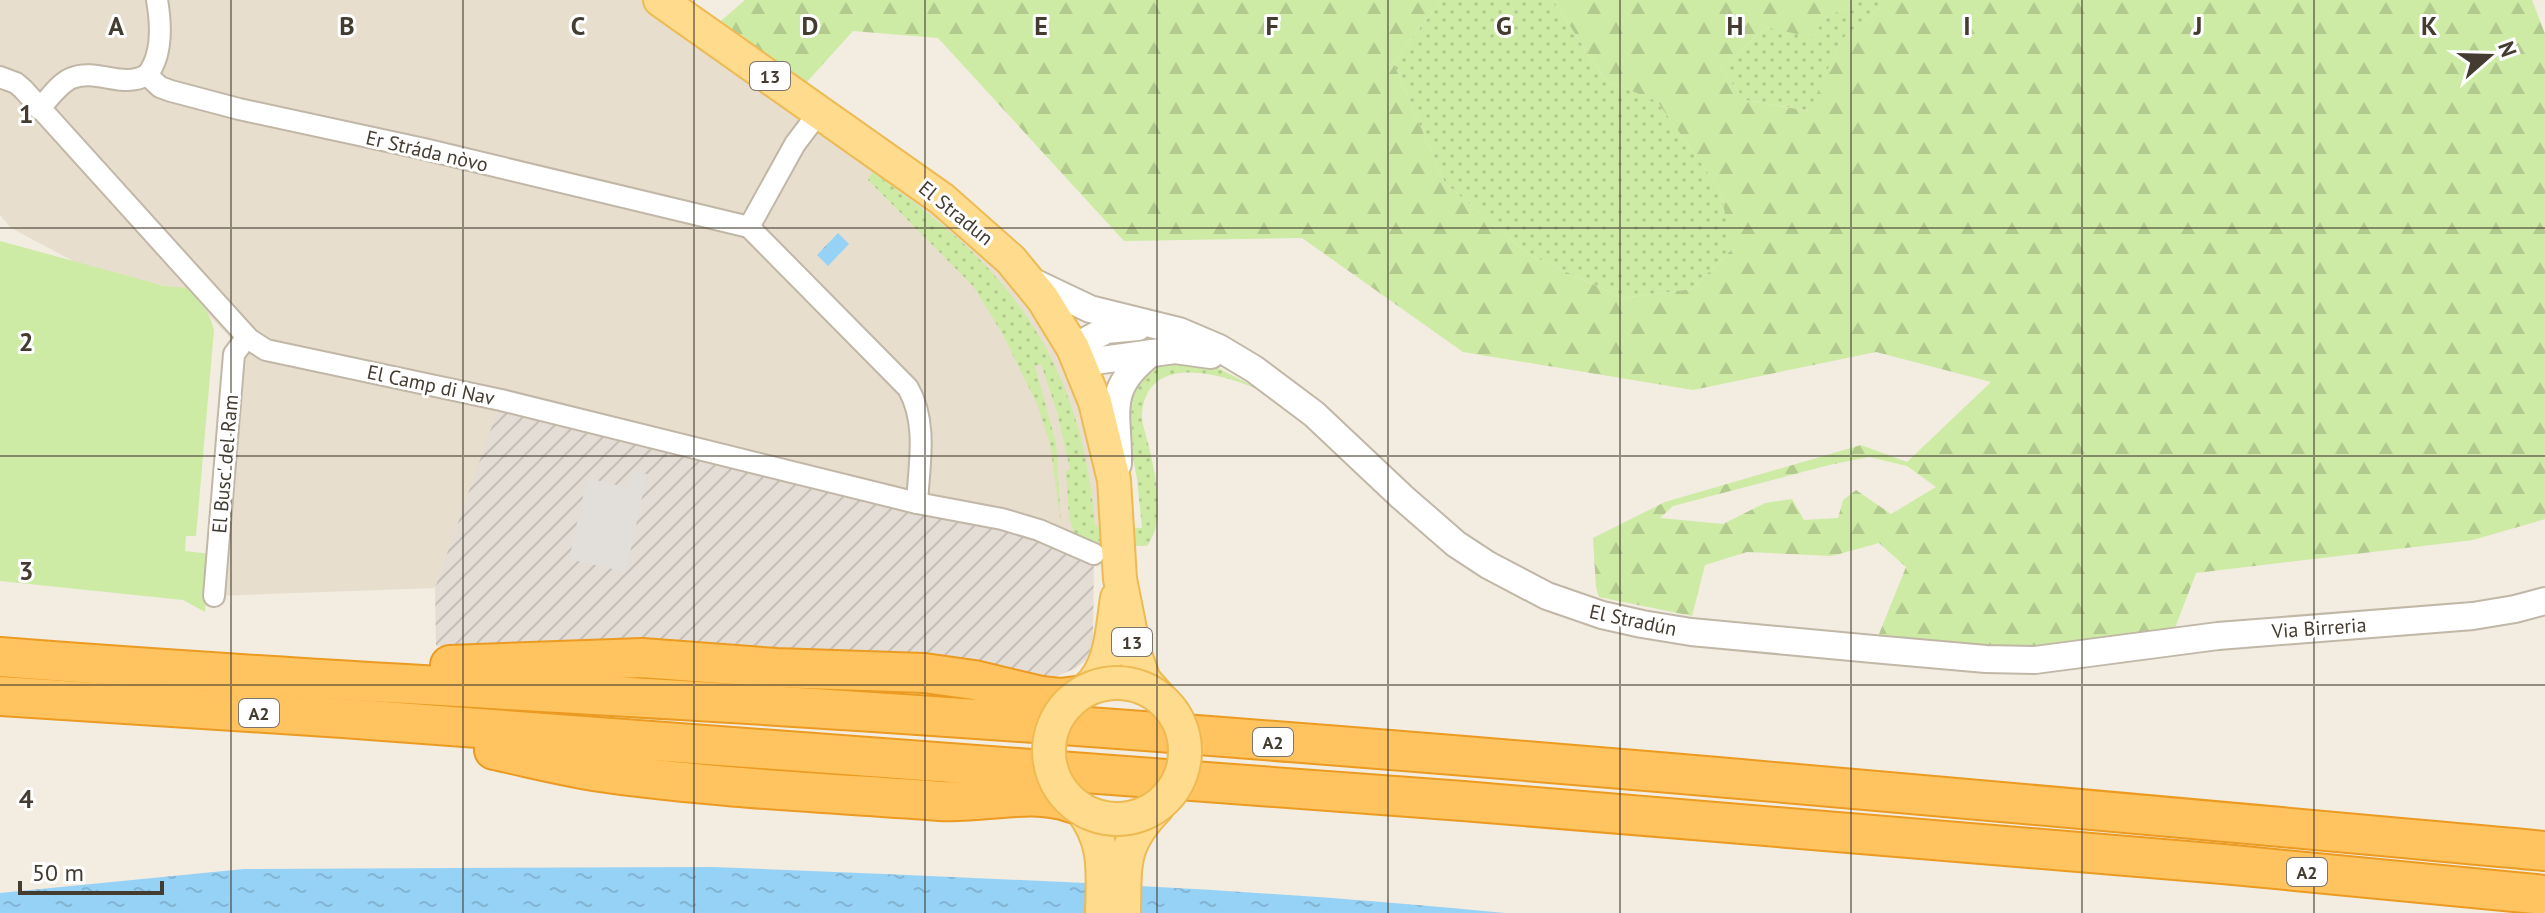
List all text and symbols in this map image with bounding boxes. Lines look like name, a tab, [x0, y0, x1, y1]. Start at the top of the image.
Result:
text: A	[108, 9, 124, 42]
text: B	[339, 9, 355, 42]
text: C	[571, 9, 585, 42]
text: D	[802, 9, 818, 42]
text: E	[1034, 9, 1048, 42]
text: F	[1265, 9, 1279, 42]
text: G	[1496, 9, 1512, 42]
text: H	[1727, 9, 1743, 42]
text: I	[1963, 9, 1971, 42]
text: J	[2193, 9, 2202, 42]
text: K	[2421, 9, 2437, 42]
north arrow	[2449, 16, 2529, 96]
text: N	[2492, 38, 2523, 61]
road number: 13	[750, 62, 790, 90]
text: 1	[19, 97, 33, 130]
street label: Er Stráda nòvo	[363, 124, 491, 178]
street label: El Stradun	[913, 175, 999, 251]
text: 2	[19, 325, 33, 358]
street label: El Camp di Nav	[365, 359, 498, 411]
street label: El Busc' del Ram	[206, 393, 244, 535]
text: 3	[19, 554, 33, 587]
street label: El Stradún	[1587, 598, 1679, 642]
street label: Via Birreria	[2270, 612, 2367, 644]
road number: 13	[1112, 628, 1152, 656]
road number: A2	[239, 699, 279, 727]
road number: A2	[1253, 728, 1293, 756]
text: 4	[19, 782, 34, 815]
scale bar	[20, 845, 162, 895]
text: 50 m	[32, 857, 84, 888]
road number: A2	[2287, 858, 2327, 886]

